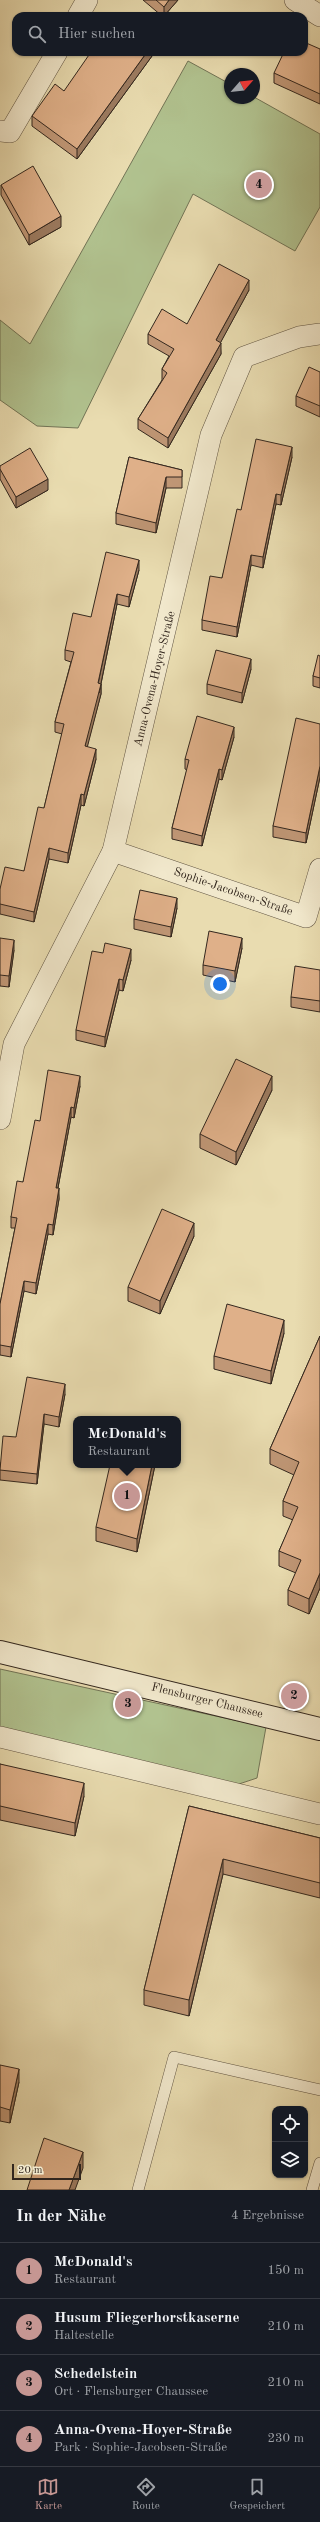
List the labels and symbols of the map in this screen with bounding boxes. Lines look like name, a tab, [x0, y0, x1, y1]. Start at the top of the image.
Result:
north arrow	[224, 68, 260, 104]
pin: 4	[246, 170, 272, 200]
street label: Anna-Ovena-Hoyer-Straße	[132, 609, 178, 748]
street label: Sophie-Jacobsen-Straße	[172, 866, 295, 918]
your location	[210, 974, 230, 994]
pin: 1	[114, 1481, 140, 1511]
street label: Flensburger Chaussee	[150, 1681, 265, 1721]
pin: 2	[281, 1681, 307, 1711]
pin: 3	[115, 1689, 141, 1719]
scale bar	[12, 2162, 81, 2181]

